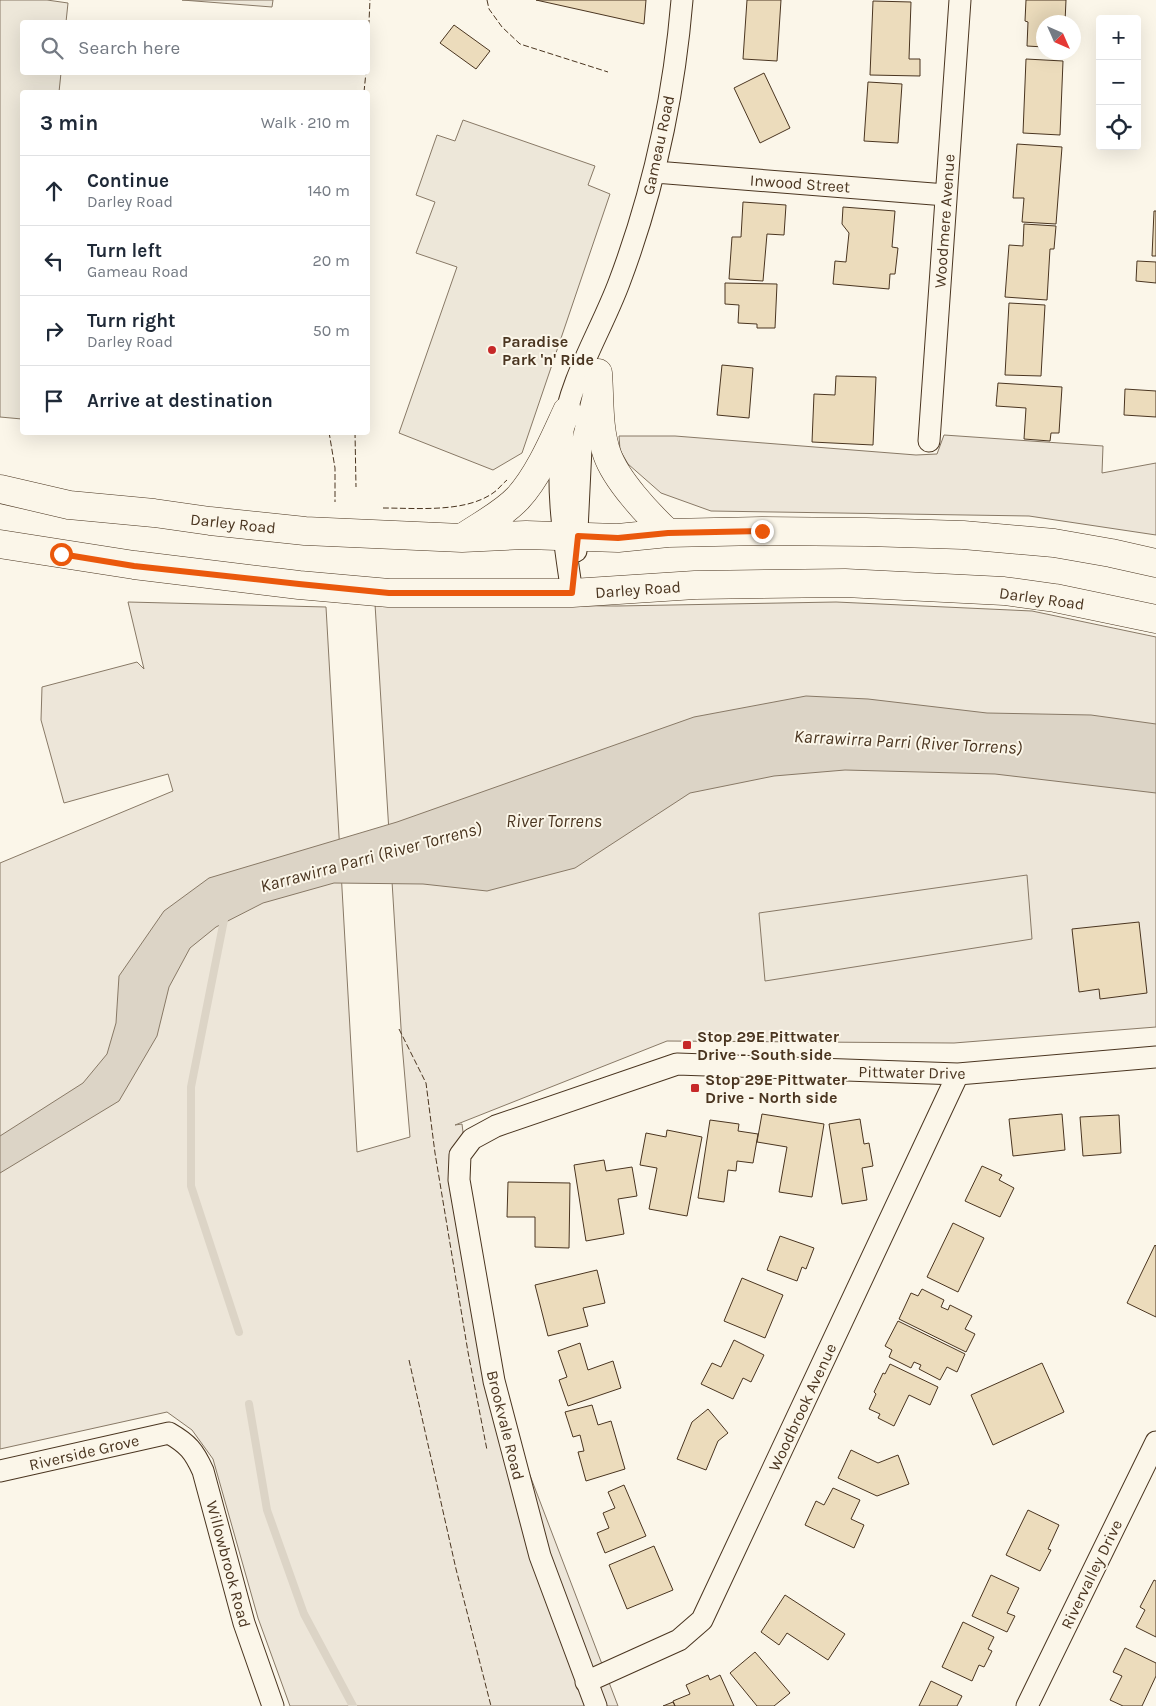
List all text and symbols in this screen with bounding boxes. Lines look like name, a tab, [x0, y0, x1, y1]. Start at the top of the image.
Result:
north arrow	[1036, 15, 1081, 60]
map controls	[1096, 15, 1141, 150]
button: +	[1096, 15, 1141, 60]
search box	[20, 20, 370, 75]
icon: search	[38, 34, 66, 62]
text: Search here	[78, 37, 180, 59]
button: −	[1096, 60, 1141, 105]
street label: Gameau Road	[639, 94, 678, 197]
button: locate	[1096, 105, 1141, 150]
text: 3 min	[40, 111, 98, 135]
text: Walk · 210 m	[261, 113, 350, 132]
street label: Woodmere Avenue	[930, 153, 959, 289]
text: Continue	[87, 170, 169, 192]
street label: Inwood Street	[749, 171, 851, 196]
icon: ahead	[40, 177, 68, 205]
text: 140 m	[308, 181, 350, 200]
text: Darley Road	[87, 192, 173, 211]
text: Turn left	[87, 240, 162, 262]
icon: left	[40, 247, 68, 275]
text: 20 m	[312, 251, 350, 270]
text: Gameau Road	[87, 262, 188, 281]
text: Turn right	[87, 310, 176, 332]
icon: right	[40, 317, 68, 345]
text: 50 m	[313, 321, 350, 340]
text: Darley Road	[87, 332, 173, 351]
place label: Paradise Park 'n' Ride	[502, 332, 594, 369]
marker: Paradise Park 'n' Ride	[486, 344, 498, 356]
icon: arrive	[40, 387, 68, 415]
text: Arrive at destination	[87, 390, 273, 412]
street label: Darley Road	[189, 510, 277, 537]
route end	[751, 520, 774, 543]
route start	[50, 543, 73, 566]
street label: Darley Road	[595, 577, 682, 602]
street label: Darley Road	[998, 583, 1086, 614]
water label: Karrawirra Parri (River Torrens)	[793, 725, 1023, 759]
water label: River Torrens	[506, 810, 602, 832]
water label: Karrawirra Parri (River Torrens)	[258, 817, 485, 897]
place label: Stop 29E Pittwater Drive - South side	[697, 1027, 840, 1064]
marker: Stop 29E Pittwater Drive - South side	[681, 1039, 693, 1051]
street label: Pittwater Drive	[858, 1062, 966, 1083]
place label: Stop 29E Pittwater Drive - North side	[705, 1070, 848, 1107]
marker: Stop 29E Pittwater Drive - North side	[689, 1082, 701, 1094]
street label: Woodbrook Avenue	[764, 1340, 840, 1474]
street label: Brookvale Road	[483, 1368, 528, 1482]
street label: Riverside Grove	[27, 1431, 141, 1474]
street label: Willowbrook Road	[202, 1499, 255, 1630]
street label: Rivervalley Drive	[1057, 1516, 1126, 1632]

